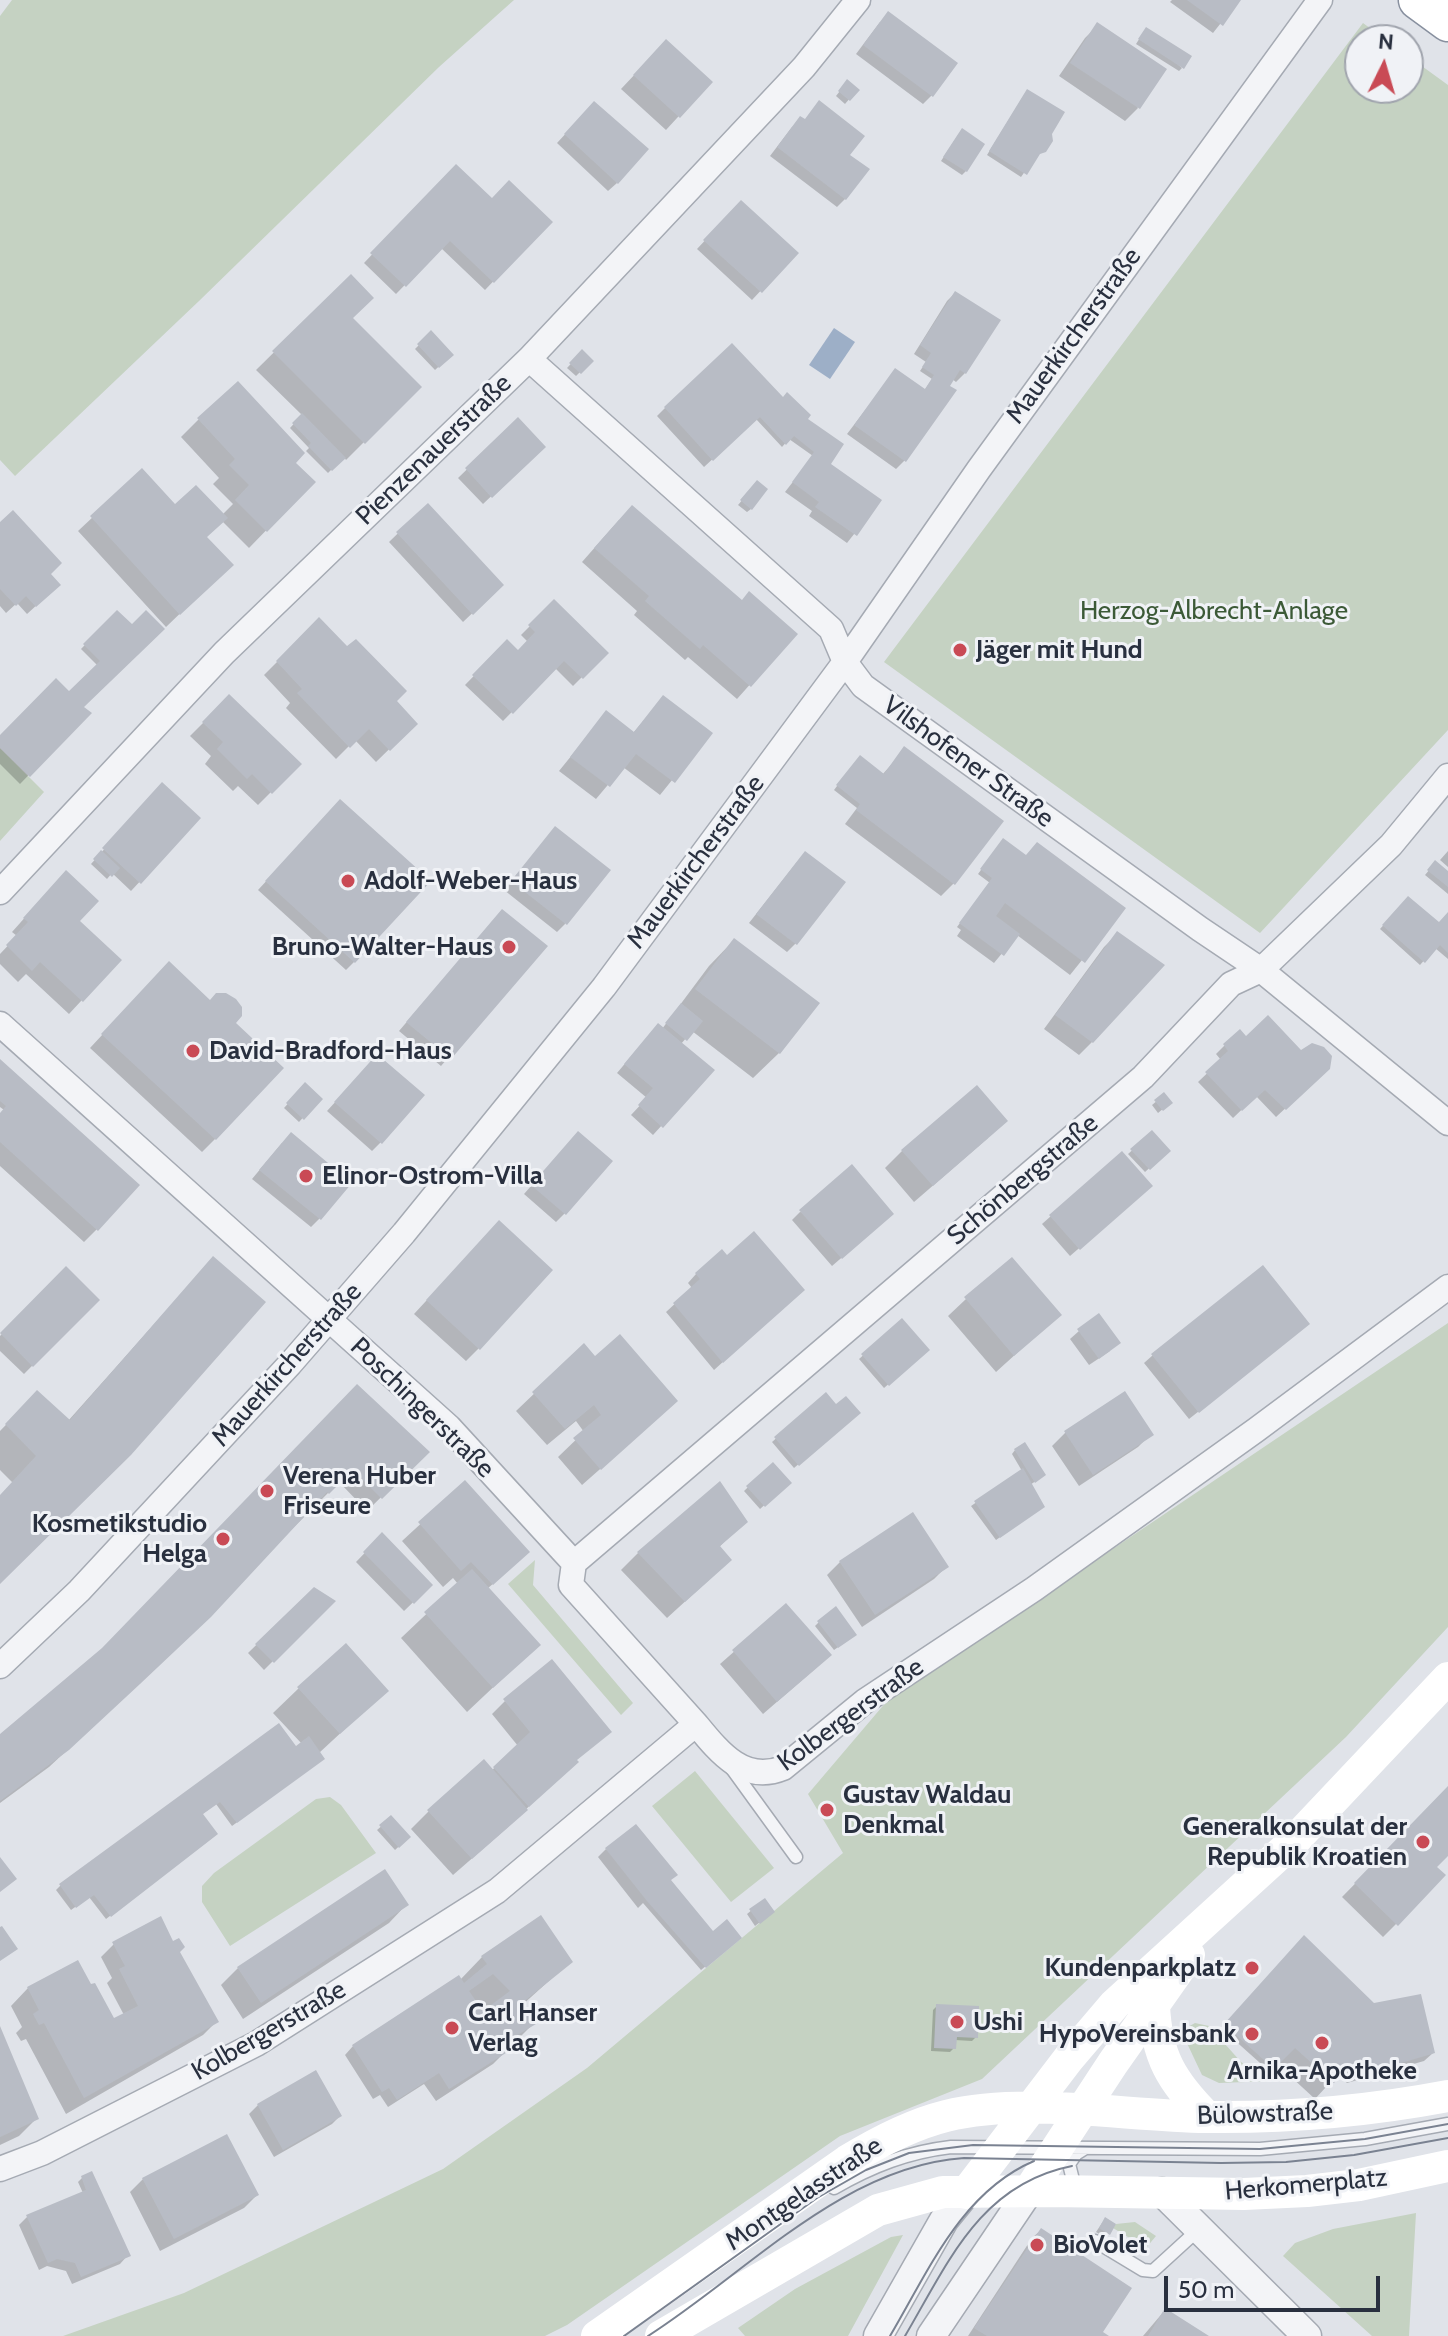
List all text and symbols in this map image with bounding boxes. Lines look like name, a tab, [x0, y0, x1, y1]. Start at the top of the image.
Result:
north arrow	[1344, 24, 1424, 104]
text: N	[1377, 27, 1395, 56]
street label: Mauerkircherstraße	[1000, 242, 1148, 430]
street label: Pienzenauerstraße	[350, 368, 518, 532]
park label: Herzog-Albrecht-Anlage	[1080, 595, 1348, 627]
place label: Jäger mit Hund	[976, 634, 1143, 666]
marker: Jäger mit Hund	[951, 641, 969, 659]
street label: Vilshofener Straße	[877, 690, 1059, 834]
street label: Mauerkircherstraße	[621, 769, 771, 955]
place label: Adolf-Weber-Haus	[364, 865, 577, 897]
marker: Adolf-Weber-Haus	[339, 872, 357, 890]
place label: Bruno-Walter-Haus	[272, 931, 493, 963]
marker: Bruno-Walter-Haus	[500, 938, 518, 956]
place label: David-Bradford-Haus	[209, 1035, 452, 1067]
marker: David-Bradford-Haus	[184, 1042, 202, 1060]
street label: Schönbergstraße	[941, 1108, 1105, 1252]
place label: Elinor-Ostrom-Villa	[322, 1160, 543, 1192]
marker: Elinor-Ostrom-Villa	[297, 1167, 315, 1185]
street label: Mauerkircherstraße	[205, 1277, 369, 1453]
street label: Poschingerstraße	[343, 1331, 501, 1485]
place label: Verena Huber Friseure	[283, 1460, 436, 1522]
marker: Verena Huber Friseure	[258, 1482, 276, 1500]
place label: Kosmetikstudio Helga	[32, 1508, 207, 1570]
marker: Kosmetikstudio Helga	[214, 1530, 232, 1548]
street label: Kolbergerstraße	[772, 1652, 930, 1778]
place label: Gustav Waldau Denkmal	[843, 1779, 1011, 1840]
marker: Gustav Waldau Denkmal	[818, 1801, 836, 1819]
place label: Generalkonsulat der Republik Kroatien	[1183, 1811, 1407, 1872]
marker: Generalkonsulat der Republik Kroatien	[1414, 1833, 1432, 1851]
place label: Kundenparkplatz	[1045, 1952, 1236, 1984]
marker: Kundenparkplatz	[1243, 1959, 1261, 1977]
street label: Kolbergerstraße	[186, 1974, 352, 2088]
place label: Carl Hanser Verlag	[468, 1997, 597, 2058]
place label: Ushi	[973, 2006, 1023, 2038]
marker: Ushi	[948, 2013, 966, 2031]
place label: HypoVereinsbank	[1039, 2018, 1236, 2050]
marker: Carl Hanser Verlag	[443, 2019, 461, 2037]
marker: HypoVereinsbank	[1243, 2025, 1261, 2043]
marker: Arnika-Apotheke	[1313, 2034, 1331, 2052]
place label: Arnika-Apotheke	[1227, 2055, 1417, 2087]
street label: Bülowstraße	[1196, 2096, 1334, 2132]
street label: Montgelasstraße	[720, 2130, 888, 2258]
street label: Herkomerplatz	[1223, 2162, 1389, 2208]
place label: BioVolet	[1053, 2229, 1147, 2261]
marker: BioVolet	[1028, 2236, 1046, 2254]
scale bar	[1168, 2260, 1384, 2310]
text: 50 m	[1178, 2275, 1234, 2304]

